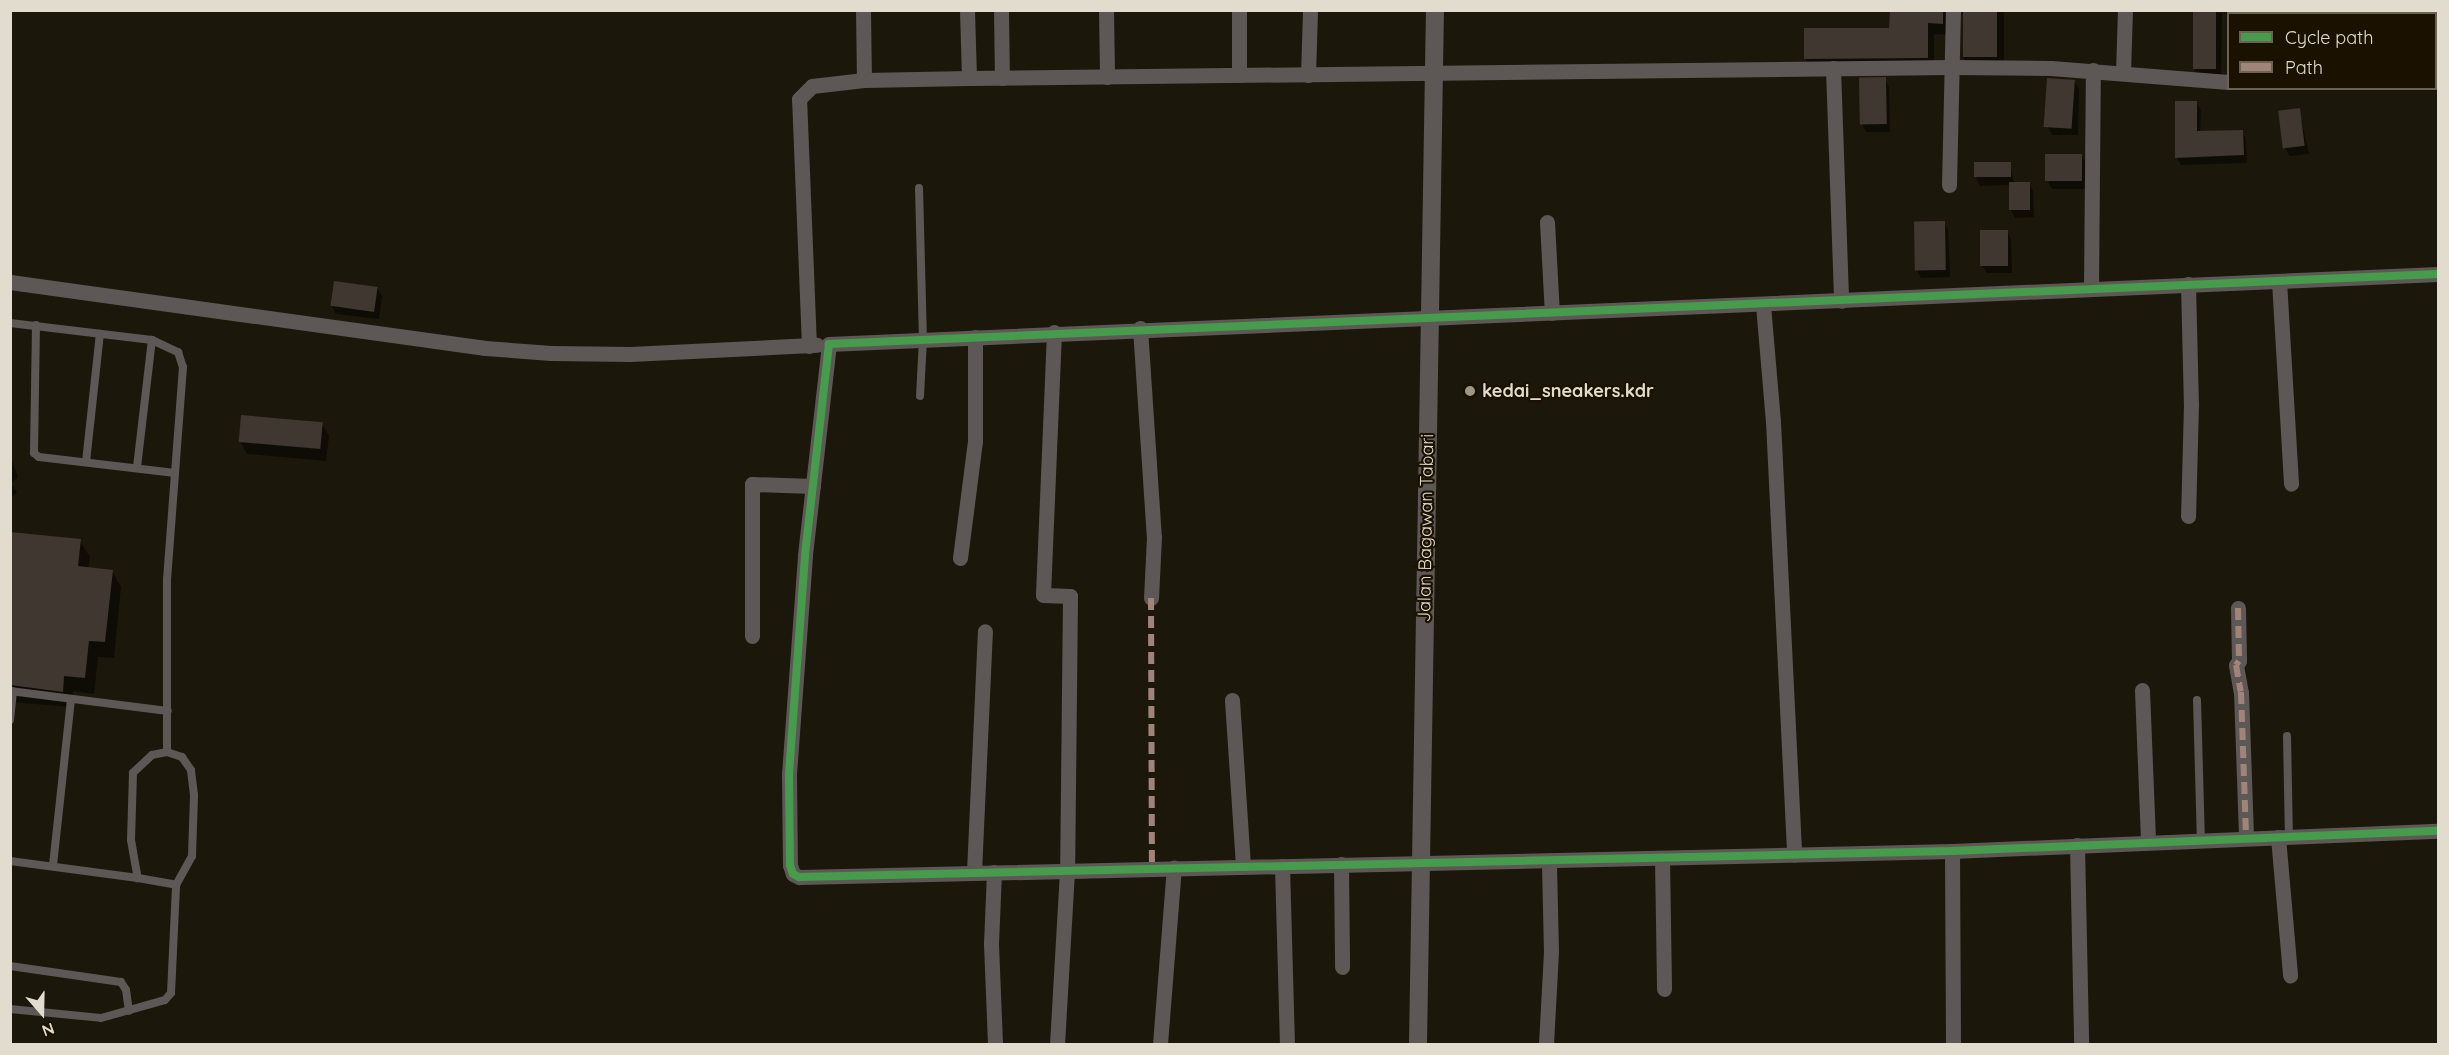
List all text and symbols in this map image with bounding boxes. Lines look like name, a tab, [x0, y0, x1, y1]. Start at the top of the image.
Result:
legend	[2227, 12, 2437, 90]
text: Cycle path	[2285, 26, 2373, 49]
text: Path	[2285, 56, 2323, 79]
place label: kedai_sneakers.kdr	[1482, 380, 1654, 402]
marker: kedai_sneakers.kdr	[1463, 384, 1477, 398]
street label: Jalan Bagawan Tabari	[1414, 434, 1438, 622]
north arrow	[12, 983, 72, 1043]
text: N	[39, 1019, 57, 1041]

